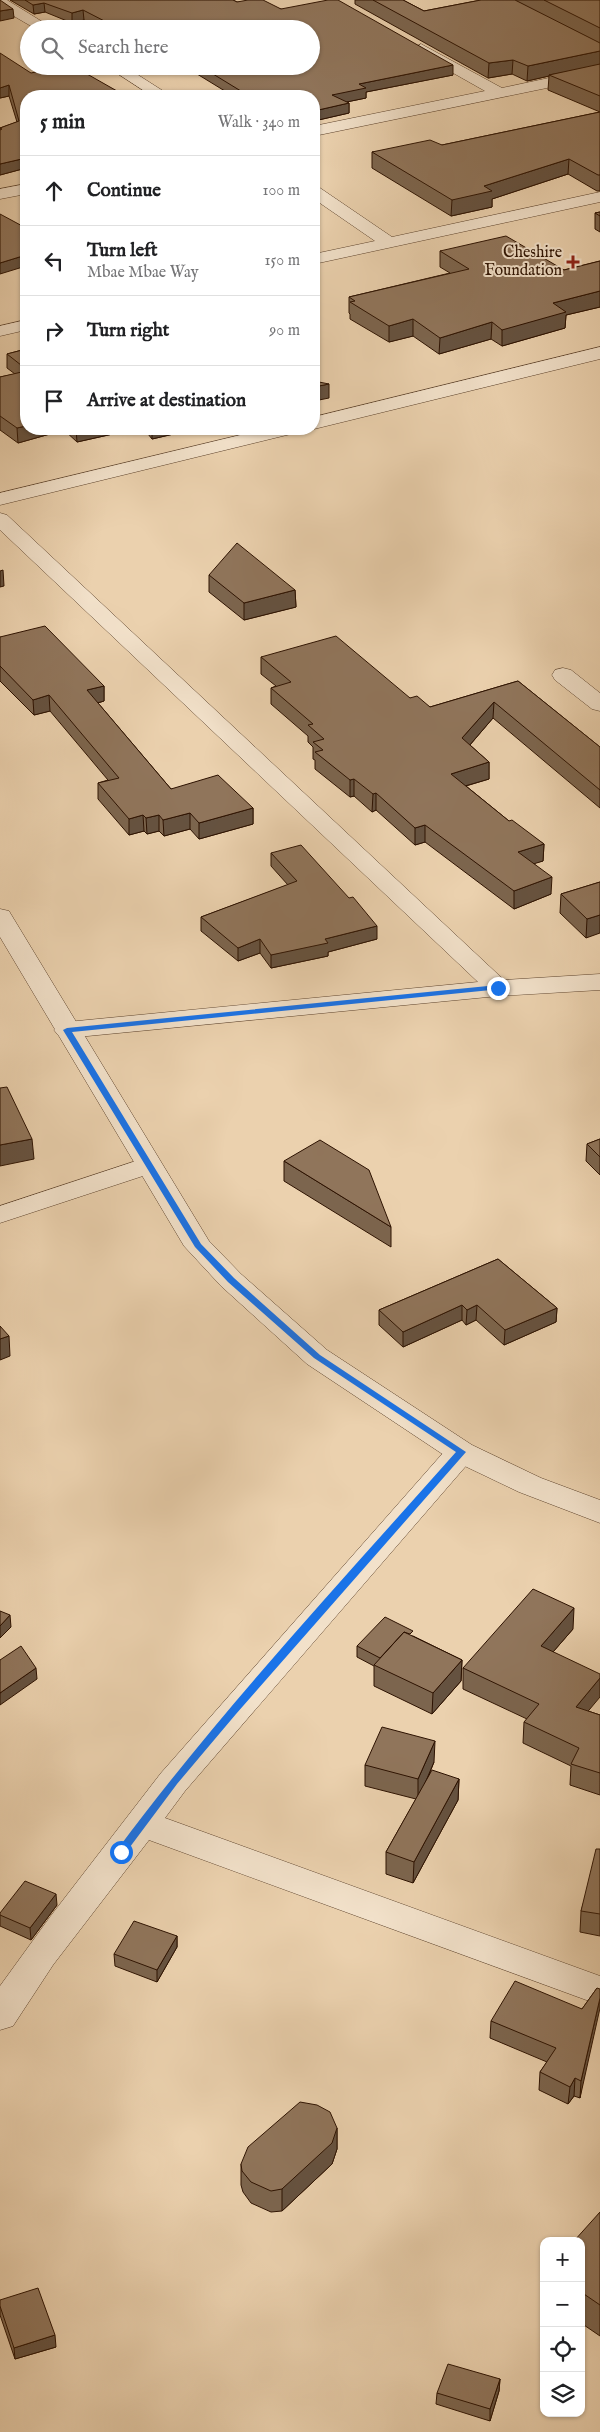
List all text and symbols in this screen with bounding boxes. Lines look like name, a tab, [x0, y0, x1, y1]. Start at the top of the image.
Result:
search box	[20, 20, 320, 75]
icon: search	[38, 34, 66, 62]
text: Search here	[78, 36, 169, 60]
text: 5 min	[40, 109, 85, 136]
text: Walk · 340 m	[218, 113, 300, 133]
icon: ahead	[40, 177, 68, 205]
text: Continue	[87, 179, 161, 203]
text: 100 m	[263, 181, 300, 201]
text: Turn left	[87, 239, 158, 263]
place label: Cheshire Foundation	[484, 243, 562, 281]
icon: left	[40, 247, 68, 275]
text: 150 m	[265, 251, 300, 271]
marker: Cheshire Foundation	[566, 255, 580, 269]
text: Mbae Mbae Way	[87, 263, 199, 283]
icon: right	[40, 317, 68, 345]
text: Turn right	[87, 319, 169, 343]
text: 90 m	[269, 321, 300, 341]
icon: arrive	[40, 387, 68, 415]
text: Arrive at destination	[87, 389, 246, 413]
route end	[487, 977, 510, 1000]
route start	[110, 1841, 133, 1864]
map controls	[540, 2237, 585, 2417]
button: +	[540, 2237, 585, 2282]
button: −	[540, 2282, 585, 2327]
button: locate	[540, 2327, 585, 2372]
button: layers	[540, 2372, 585, 2417]

